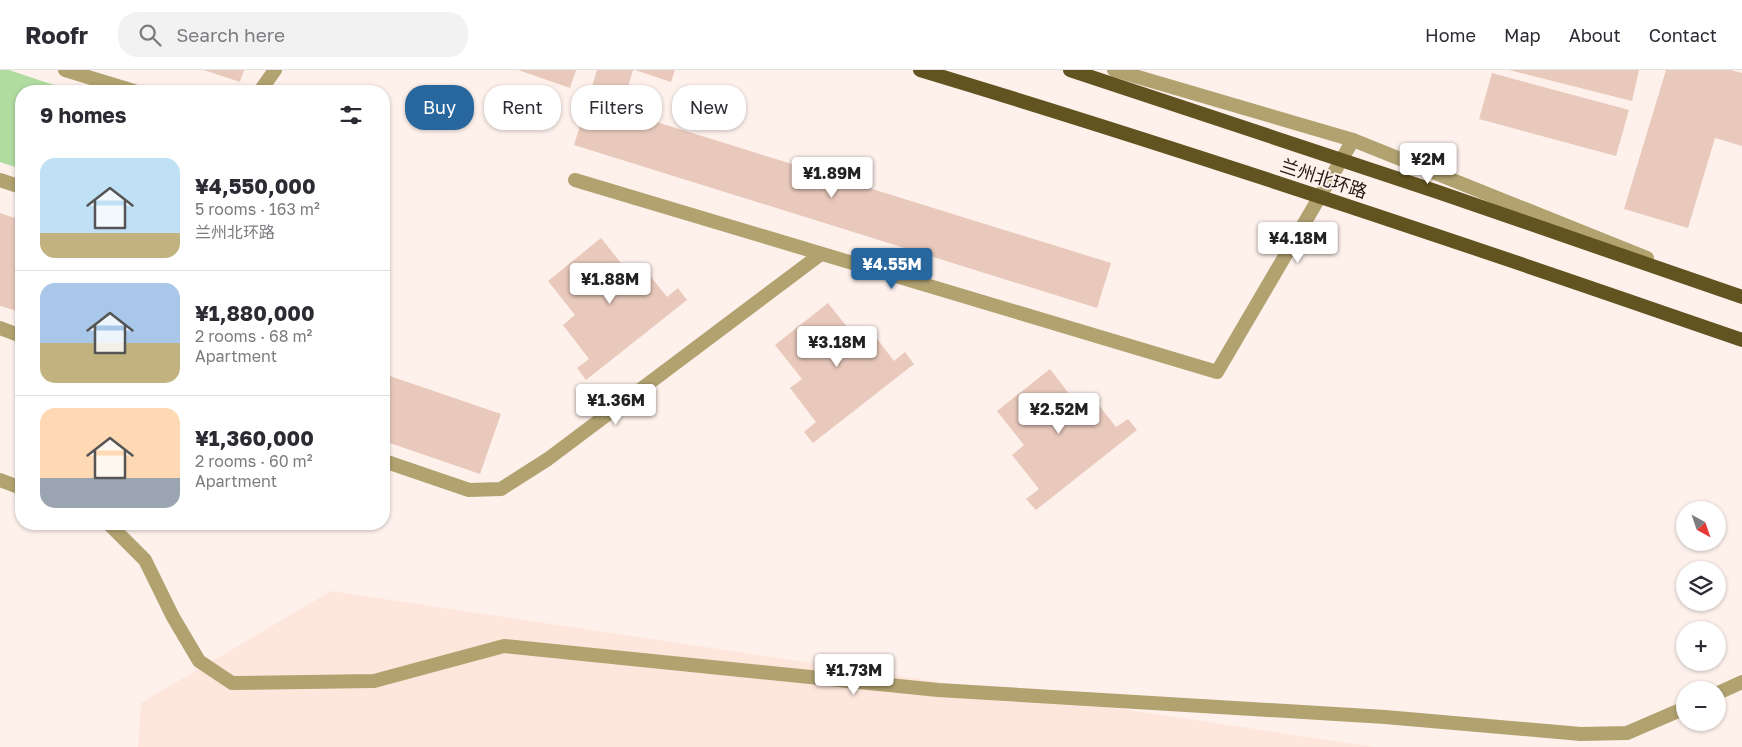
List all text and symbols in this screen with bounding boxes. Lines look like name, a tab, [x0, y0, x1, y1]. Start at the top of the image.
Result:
search box	[118, 12, 468, 57]
text: Roofr	[25, 20, 88, 49]
icon: search	[136, 21, 164, 49]
text: Search here	[176, 23, 285, 46]
text: Home	[1425, 24, 1476, 46]
text: Map	[1504, 24, 1541, 46]
text: About	[1569, 24, 1621, 46]
text: Contact	[1649, 24, 1717, 46]
chip: Buy	[405, 85, 474, 130]
chip: Rent	[484, 85, 561, 130]
chip: Filters	[571, 85, 662, 130]
chip: New	[672, 85, 746, 130]
icon: filters	[337, 101, 365, 129]
text: 9 homes	[40, 102, 126, 128]
pin: ¥2M	[1404, 142, 1452, 185]
text: ¥2M	[1411, 149, 1445, 169]
street label: 兰州北环路	[1278, 154, 1370, 202]
pin: ¥1.89M	[791, 156, 873, 199]
text: ¥1.89M	[803, 163, 861, 183]
text: ¥4,550,000	[195, 173, 316, 199]
icon: home	[80, 178, 140, 238]
text: 5 rooms · 163 m²	[195, 199, 320, 219]
text: 兰州北环路	[195, 222, 275, 242]
pin: ¥4.18M	[1257, 222, 1339, 264]
text: ¥4.18M	[1269, 228, 1327, 248]
pin: ¥4.55M	[851, 248, 933, 290]
text: ¥4.55M	[862, 254, 922, 274]
pin: ¥1.88M	[569, 262, 651, 305]
text: ¥1.88M	[581, 269, 639, 289]
text: ¥1,880,000	[195, 300, 315, 326]
icon: home	[80, 303, 140, 363]
text: 2 rooms · 68 m²	[195, 326, 312, 346]
pin: ¥3.18M	[796, 326, 878, 368]
text: ¥3.18M	[808, 332, 866, 352]
text: Apartment	[195, 346, 277, 366]
pin: ¥1.36M	[575, 384, 657, 426]
text: ¥1.36M	[587, 390, 645, 410]
pin: ¥2.52M	[1018, 392, 1100, 435]
text: ¥2.52M	[1029, 399, 1089, 419]
text: ¥1,360,000	[195, 425, 314, 451]
icon: home	[80, 428, 140, 488]
text: 2 rooms · 60 m²	[195, 451, 313, 471]
text: Apartment	[195, 471, 277, 491]
north arrow	[1676, 501, 1726, 551]
map controls	[1676, 501, 1726, 731]
button: layers	[1676, 561, 1726, 611]
button: +	[1676, 621, 1726, 671]
pin: ¥1.73M	[813, 654, 895, 696]
text: ¥1.73M	[826, 660, 882, 680]
button: −	[1676, 681, 1726, 731]

